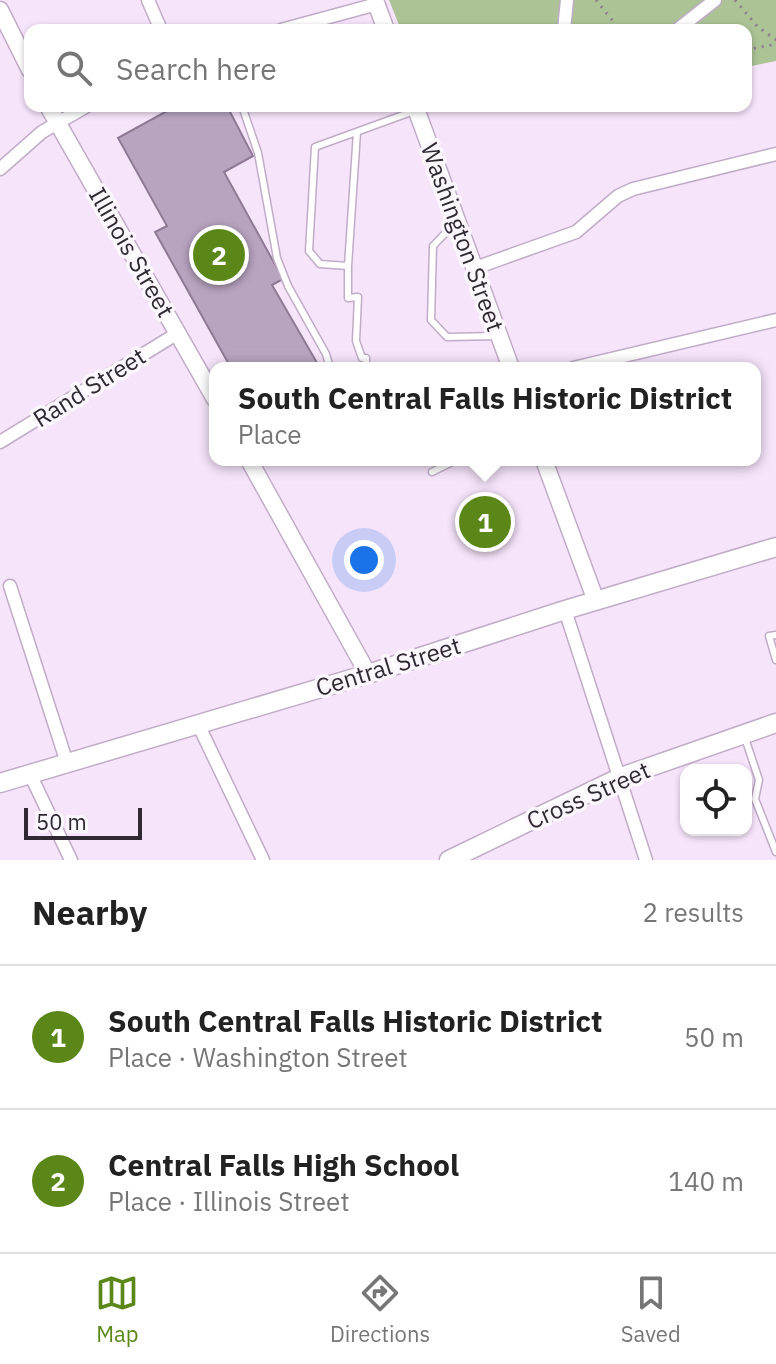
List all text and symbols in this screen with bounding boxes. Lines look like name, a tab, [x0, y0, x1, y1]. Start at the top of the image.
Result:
search box	[24, 24, 752, 112]
icon: search	[52, 46, 96, 90]
text: Search here	[116, 49, 277, 88]
street label: Washington Street	[414, 138, 512, 336]
street label: Illinois Street	[82, 181, 182, 323]
pin: 2	[193, 225, 245, 285]
street label: Rand Street	[27, 340, 151, 434]
popup	[209, 362, 761, 466]
text: South Central Falls Historic District	[238, 378, 732, 417]
text: Place	[238, 417, 302, 451]
pin: 1	[459, 492, 511, 552]
your location	[344, 540, 384, 580]
street label: Central Street	[312, 629, 464, 703]
street label: Cross Street	[521, 754, 655, 836]
map controls	[680, 764, 752, 836]
button: locate	[680, 764, 752, 836]
scale bar	[24, 804, 142, 840]
text: 50 m	[36, 807, 87, 836]
text: Nearby	[32, 890, 147, 934]
text: 2 results	[642, 895, 744, 929]
text: South Central Falls Historic District	[108, 1001, 603, 1040]
text: 1	[50, 1020, 66, 1054]
text: 50 m	[684, 1020, 744, 1054]
text: Place · Washington Street	[108, 1040, 408, 1074]
text: Central Falls High School	[108, 1145, 459, 1184]
text: 2	[50, 1164, 66, 1198]
text: 140 m	[668, 1164, 744, 1198]
text: Place · Illinois Street	[108, 1184, 350, 1218]
tab: Map	[95, 1271, 139, 1348]
tab: Directions	[330, 1271, 430, 1348]
tab: Saved	[621, 1271, 681, 1348]

